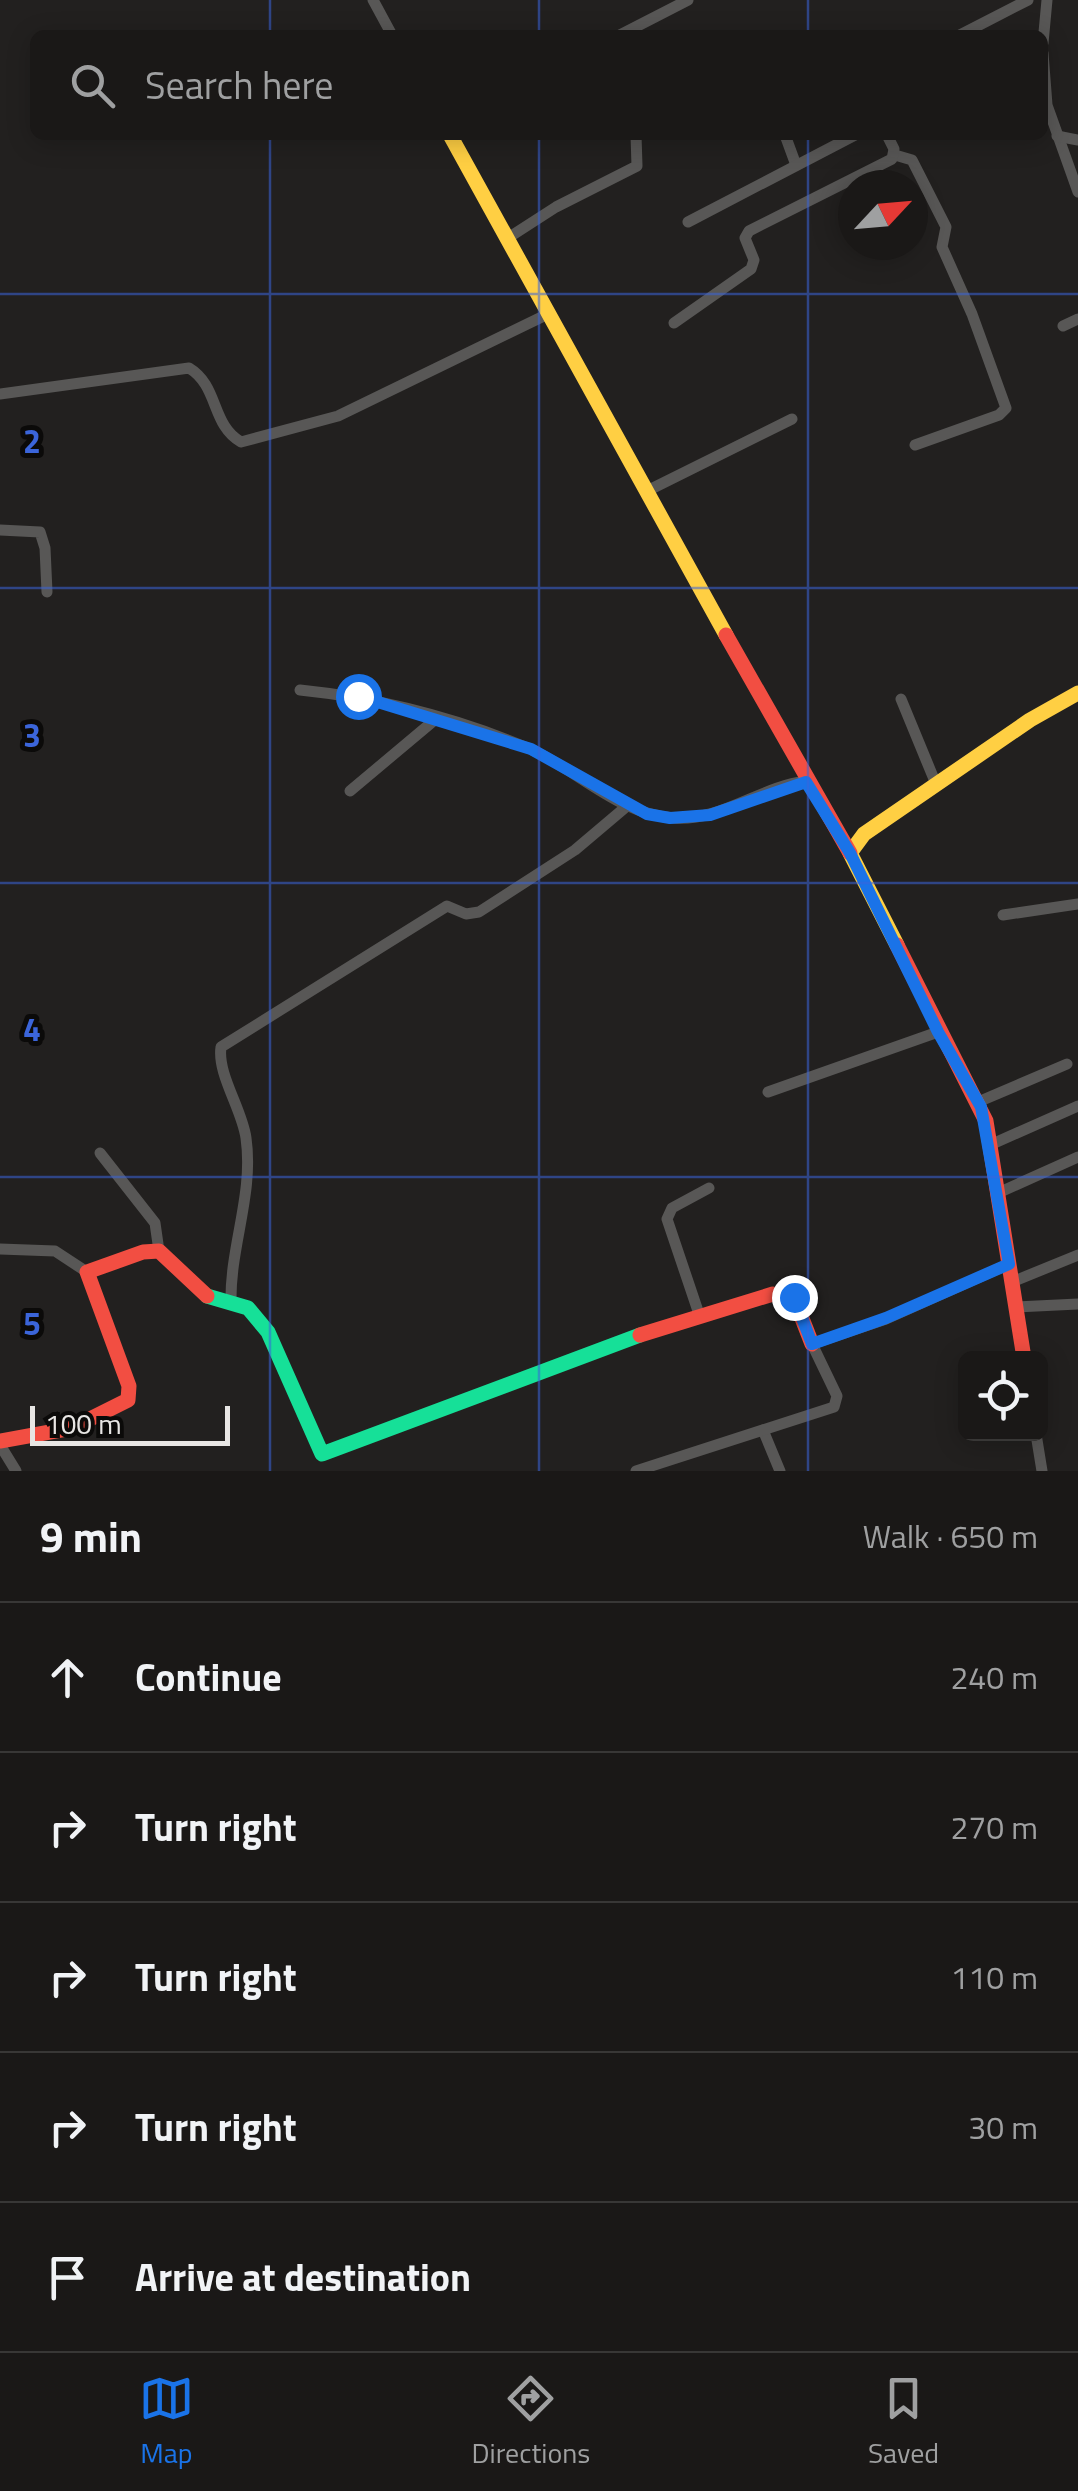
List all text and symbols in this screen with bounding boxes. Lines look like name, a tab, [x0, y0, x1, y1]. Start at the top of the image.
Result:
search box	[30, 30, 1048, 140]
text: Search here	[145, 56, 333, 114]
icon: search	[65, 58, 120, 113]
north arrow	[838, 170, 928, 260]
text: 2	[23, 417, 41, 465]
route start	[336, 674, 382, 720]
text: 3	[23, 711, 41, 759]
text: 4	[23, 1005, 41, 1053]
route end	[772, 1275, 818, 1321]
text: 5	[23, 1299, 41, 1347]
map controls	[958, 1351, 1048, 1441]
button: locate	[958, 1351, 1048, 1441]
scale bar	[30, 1401, 230, 1446]
text: 100 m	[45, 1402, 122, 1445]
text: 9 min	[40, 1504, 142, 1568]
text: Walk · 650 m	[863, 1512, 1038, 1560]
text: Continue	[135, 1648, 282, 1706]
icon: ahead	[40, 1650, 95, 1705]
text: 240 m	[950, 1653, 1038, 1701]
text: Turn right	[135, 1798, 297, 1856]
icon: right	[40, 1800, 95, 1855]
text: 270 m	[950, 1803, 1038, 1851]
text: Turn right	[135, 1948, 297, 2006]
icon: right	[40, 1950, 95, 2005]
text: 110 m	[950, 1953, 1038, 2001]
text: Turn right	[135, 2098, 297, 2156]
icon: right	[40, 2100, 95, 2155]
text: 30 m	[968, 2103, 1038, 2151]
text: Arrive at destination	[135, 2248, 471, 2306]
icon: arrive	[40, 2250, 95, 2305]
tab: Map	[139, 2371, 194, 2474]
tab: Directions	[472, 2371, 590, 2474]
tab: Saved	[868, 2371, 939, 2474]

